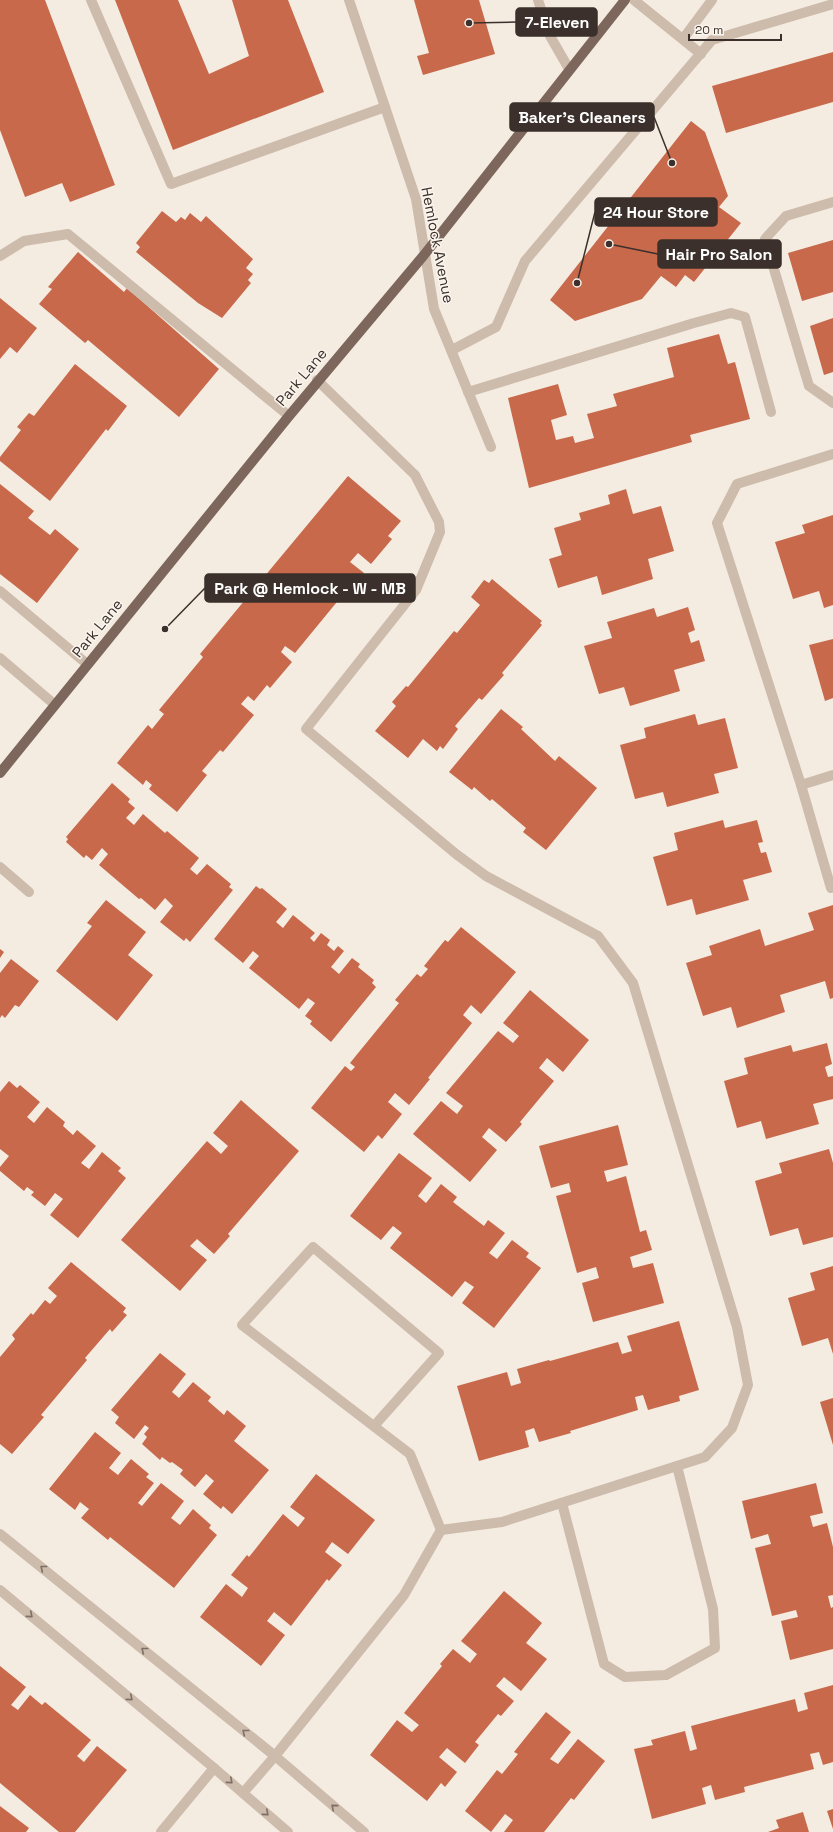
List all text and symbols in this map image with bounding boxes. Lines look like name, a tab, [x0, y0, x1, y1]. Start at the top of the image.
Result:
callout: 7-Eleven	[516, 8, 597, 36]
text: 7-Eleven	[525, 12, 589, 33]
scale bar	[689, 16, 781, 42]
text: 20 m	[695, 22, 723, 38]
callout: Baker's Cleaners	[510, 103, 654, 131]
text: Baker's Cleaners	[518, 107, 646, 128]
street label: Hemlock Avenue	[417, 185, 459, 305]
callout: 24 Hour Store	[595, 198, 717, 226]
text: 24 Hour Store	[603, 202, 709, 223]
callout: Hair Pro Salon	[658, 240, 781, 268]
text: Hair Pro Salon	[666, 244, 772, 265]
street label: Park Lane	[271, 344, 331, 410]
callout: Park @ Hemlock - W - MB	[205, 574, 415, 602]
text: Park @ Hemlock - W - MB	[214, 578, 406, 599]
street label: Park Lane	[68, 595, 126, 661]
one-way arrow	[40, 1566, 47, 1573]
one-way arrow	[25, 1610, 33, 1617]
one-way arrow	[141, 1648, 148, 1655]
one-way arrow	[125, 1693, 132, 1700]
one-way arrow	[243, 1729, 250, 1736]
one-way arrow	[225, 1777, 232, 1784]
one-way arrow	[331, 1804, 339, 1811]
one-way arrow	[261, 1808, 269, 1815]

